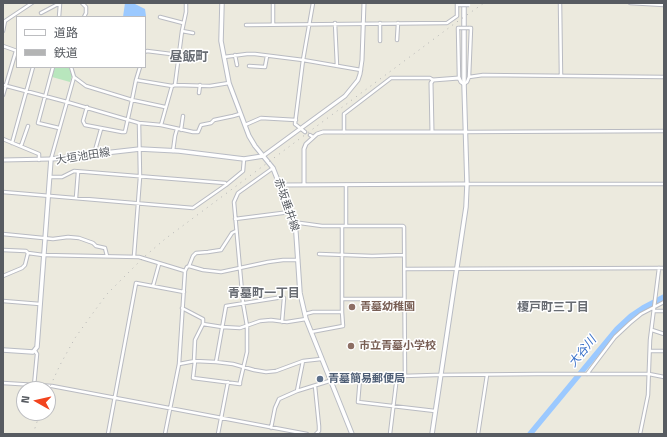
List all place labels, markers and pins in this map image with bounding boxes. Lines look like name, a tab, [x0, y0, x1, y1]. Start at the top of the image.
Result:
place label: 青墓幼稚園	[360, 300, 415, 314]
marker: 青墓幼稚園	[347, 302, 357, 312]
place label: 市立青墓小学校	[359, 339, 436, 353]
marker: 市立青墓小学校	[346, 341, 356, 351]
place label: 青墓簡易郵便局	[328, 372, 405, 386]
marker: 青墓簡易郵便局	[315, 374, 325, 384]

